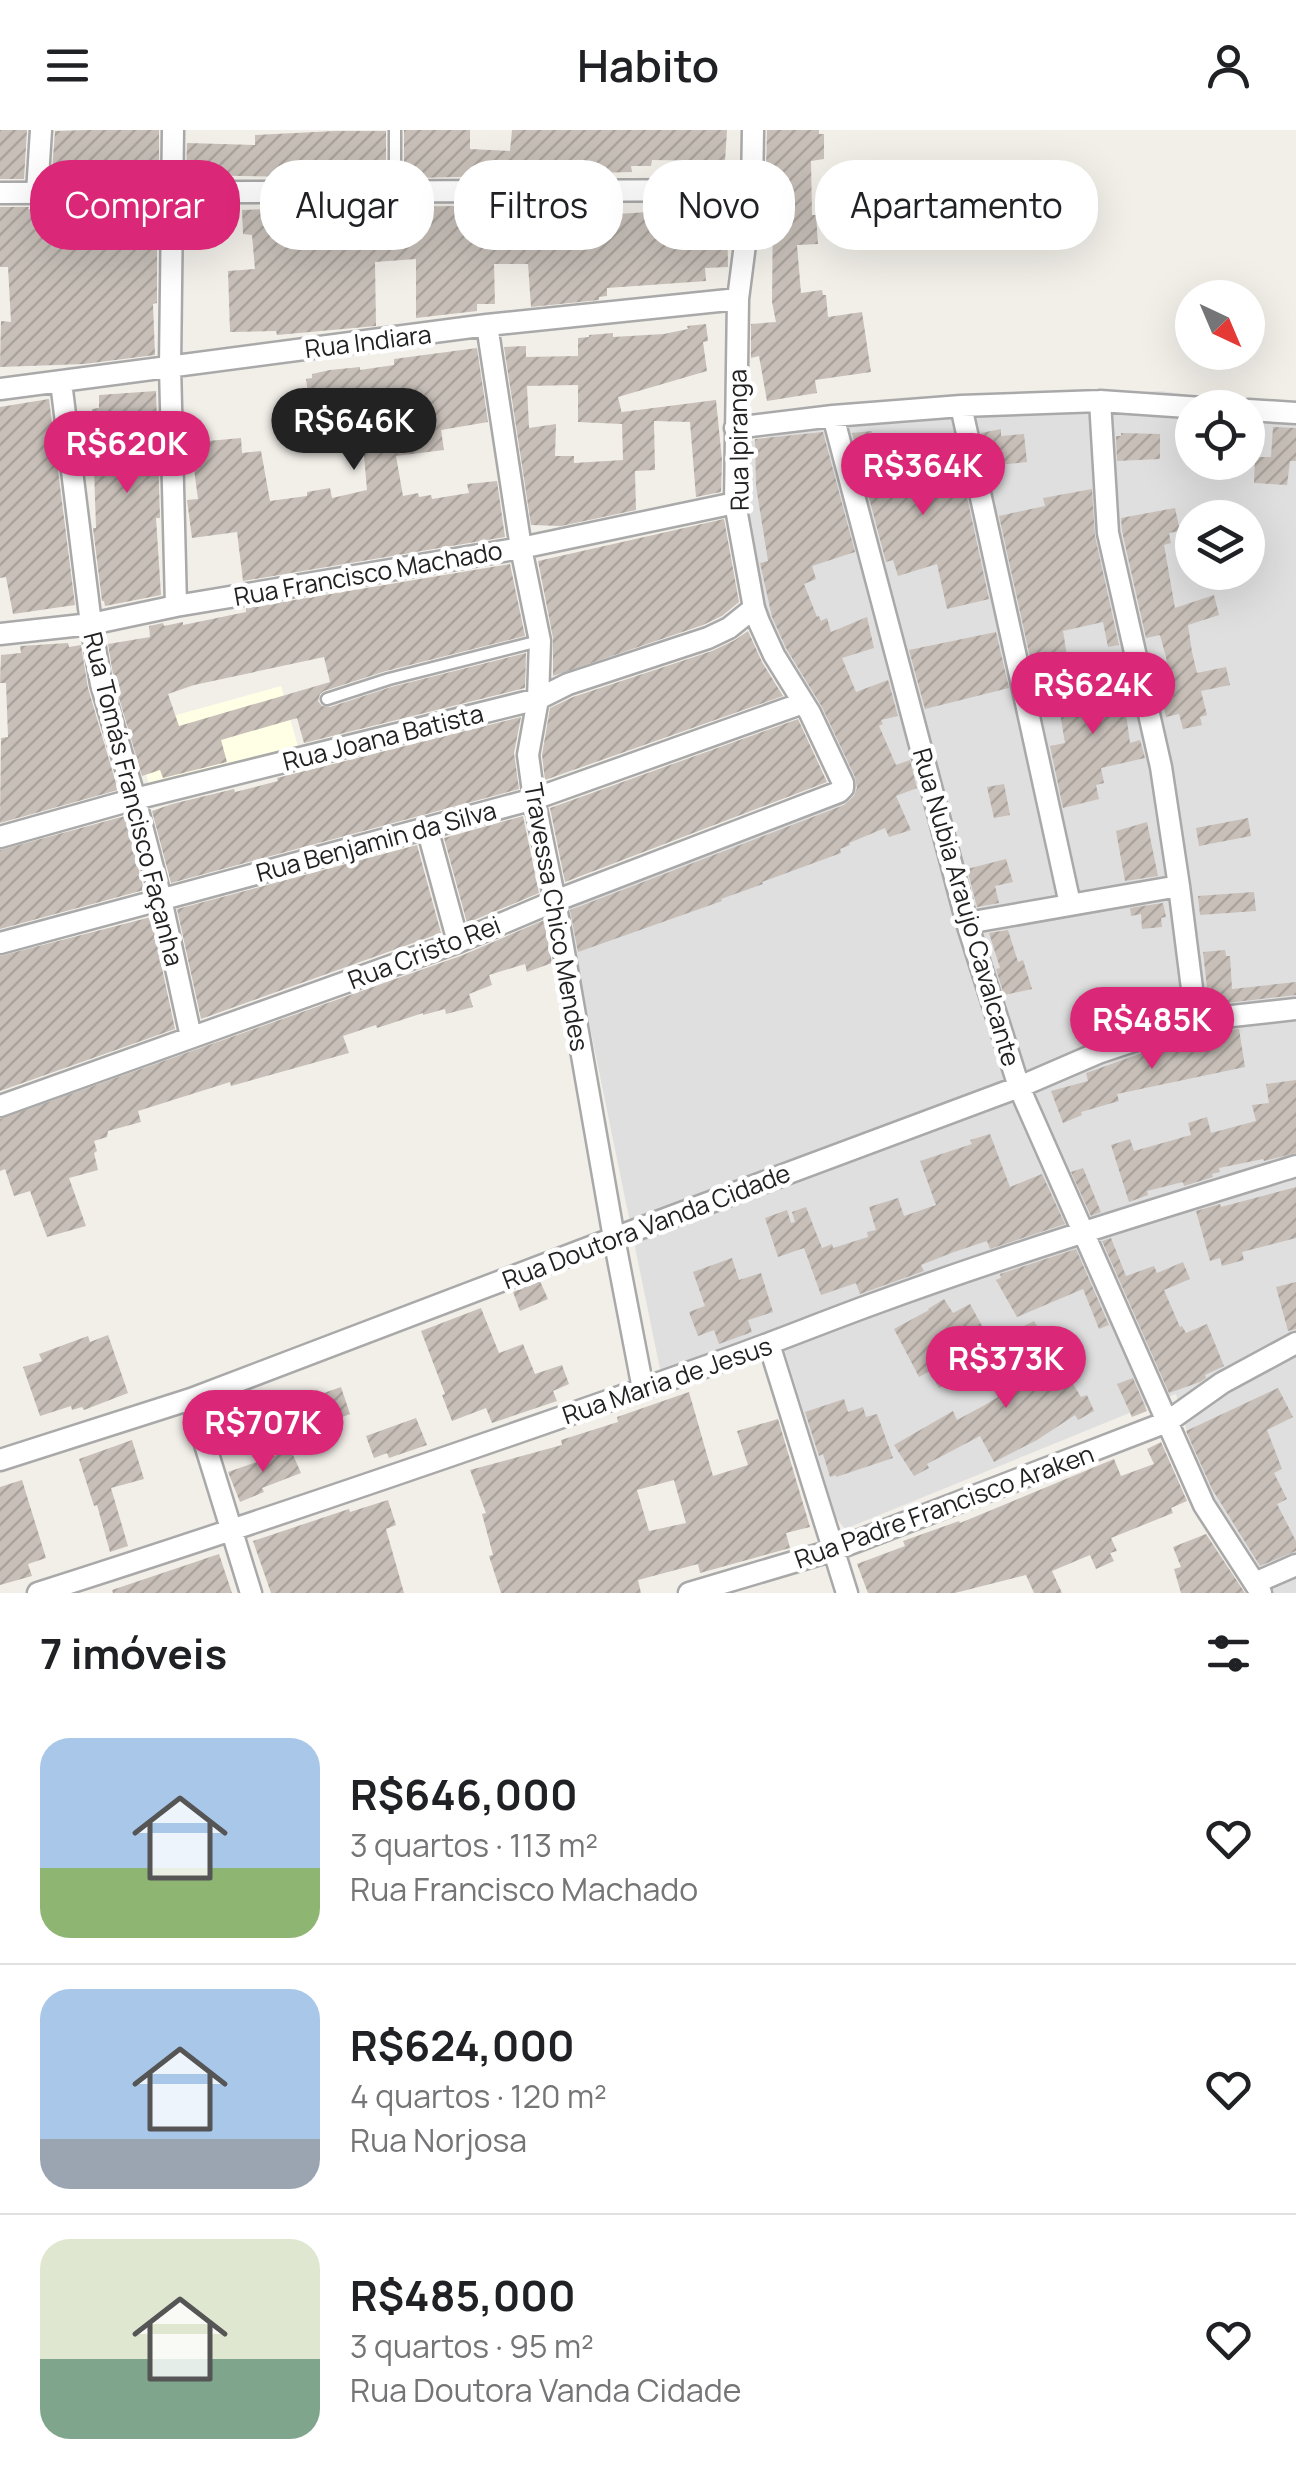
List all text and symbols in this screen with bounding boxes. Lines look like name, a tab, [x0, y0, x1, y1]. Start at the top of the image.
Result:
text: Habito	[577, 34, 719, 96]
icon: menu	[40, 38, 95, 93]
icon: person	[1201, 38, 1256, 93]
chip: Comprar	[30, 160, 240, 250]
chip: Alugar	[260, 160, 434, 250]
chip: Filtros	[454, 160, 623, 250]
chip: Novo	[643, 160, 795, 250]
chip: Apartamento	[815, 160, 1098, 250]
north arrow	[1175, 280, 1265, 370]
map controls	[1175, 280, 1265, 590]
street label: Rua Indiara	[303, 316, 433, 366]
street label: Rua Ipiranga	[719, 369, 757, 511]
pin: R$646K	[273, 388, 435, 473]
button: locate	[1175, 390, 1265, 480]
text: R$646K	[293, 398, 415, 442]
pin: R$620K	[46, 411, 208, 496]
text: R$620K	[66, 421, 188, 465]
pin: R$364K	[842, 433, 1004, 518]
text: R$364K	[863, 443, 983, 487]
button: layers	[1175, 500, 1265, 590]
street label: Rua Francisco Machado	[231, 532, 505, 614]
street label: Rua Tomás Francisco Façanha	[76, 628, 192, 970]
pin: R$624K	[1012, 652, 1174, 737]
text: R$624K	[1033, 662, 1153, 706]
street label: Rua Joana Batista	[279, 695, 487, 779]
street label: Rua Nubia Araujo Cavalcante	[905, 744, 1029, 1070]
street label: Travessa Chico Mendes	[516, 780, 598, 1054]
street label: Rua Benjamin da Silva	[252, 792, 500, 890]
street label: Rua Cristo Rei	[343, 907, 505, 997]
pin: R$485K	[1071, 987, 1233, 1072]
text: R$485K	[1092, 997, 1212, 1041]
street label: Rua Doutora Vanda Cidade	[497, 1155, 795, 1297]
pin: R$373K	[925, 1326, 1087, 1411]
street label: Rua Maria de Jesus	[557, 1328, 777, 1432]
text: R$373K	[948, 1336, 1064, 1380]
pin: R$707K	[182, 1390, 344, 1475]
text: R$707K	[204, 1400, 322, 1444]
street label: Rua Padre Francisco Araken	[790, 1436, 1098, 1576]
text: 7 imóveis	[40, 1624, 227, 1682]
icon: filters	[1201, 1626, 1256, 1681]
text: R$646,000	[350, 1765, 578, 1823]
icon: home	[120, 1778, 240, 1898]
icon: heart	[1201, 1811, 1256, 1866]
text: 3 quartos · 113 m²	[350, 1823, 598, 1867]
text: Rua Francisco Machado	[350, 1867, 698, 1911]
text: R$624,000	[350, 2016, 575, 2074]
icon: home	[120, 2029, 240, 2149]
icon: heart	[1201, 2062, 1256, 2117]
text: 4 quartos · 120 m²	[350, 2074, 607, 2118]
text: Rua Norjosa	[350, 2118, 527, 2162]
text: R$485,000	[350, 2266, 576, 2324]
icon: home	[120, 2279, 240, 2399]
icon: heart	[1201, 2312, 1256, 2367]
text: 3 quartos · 95 m²	[350, 2324, 594, 2368]
text: Rua Doutora Vanda Cidade	[350, 2368, 741, 2412]

